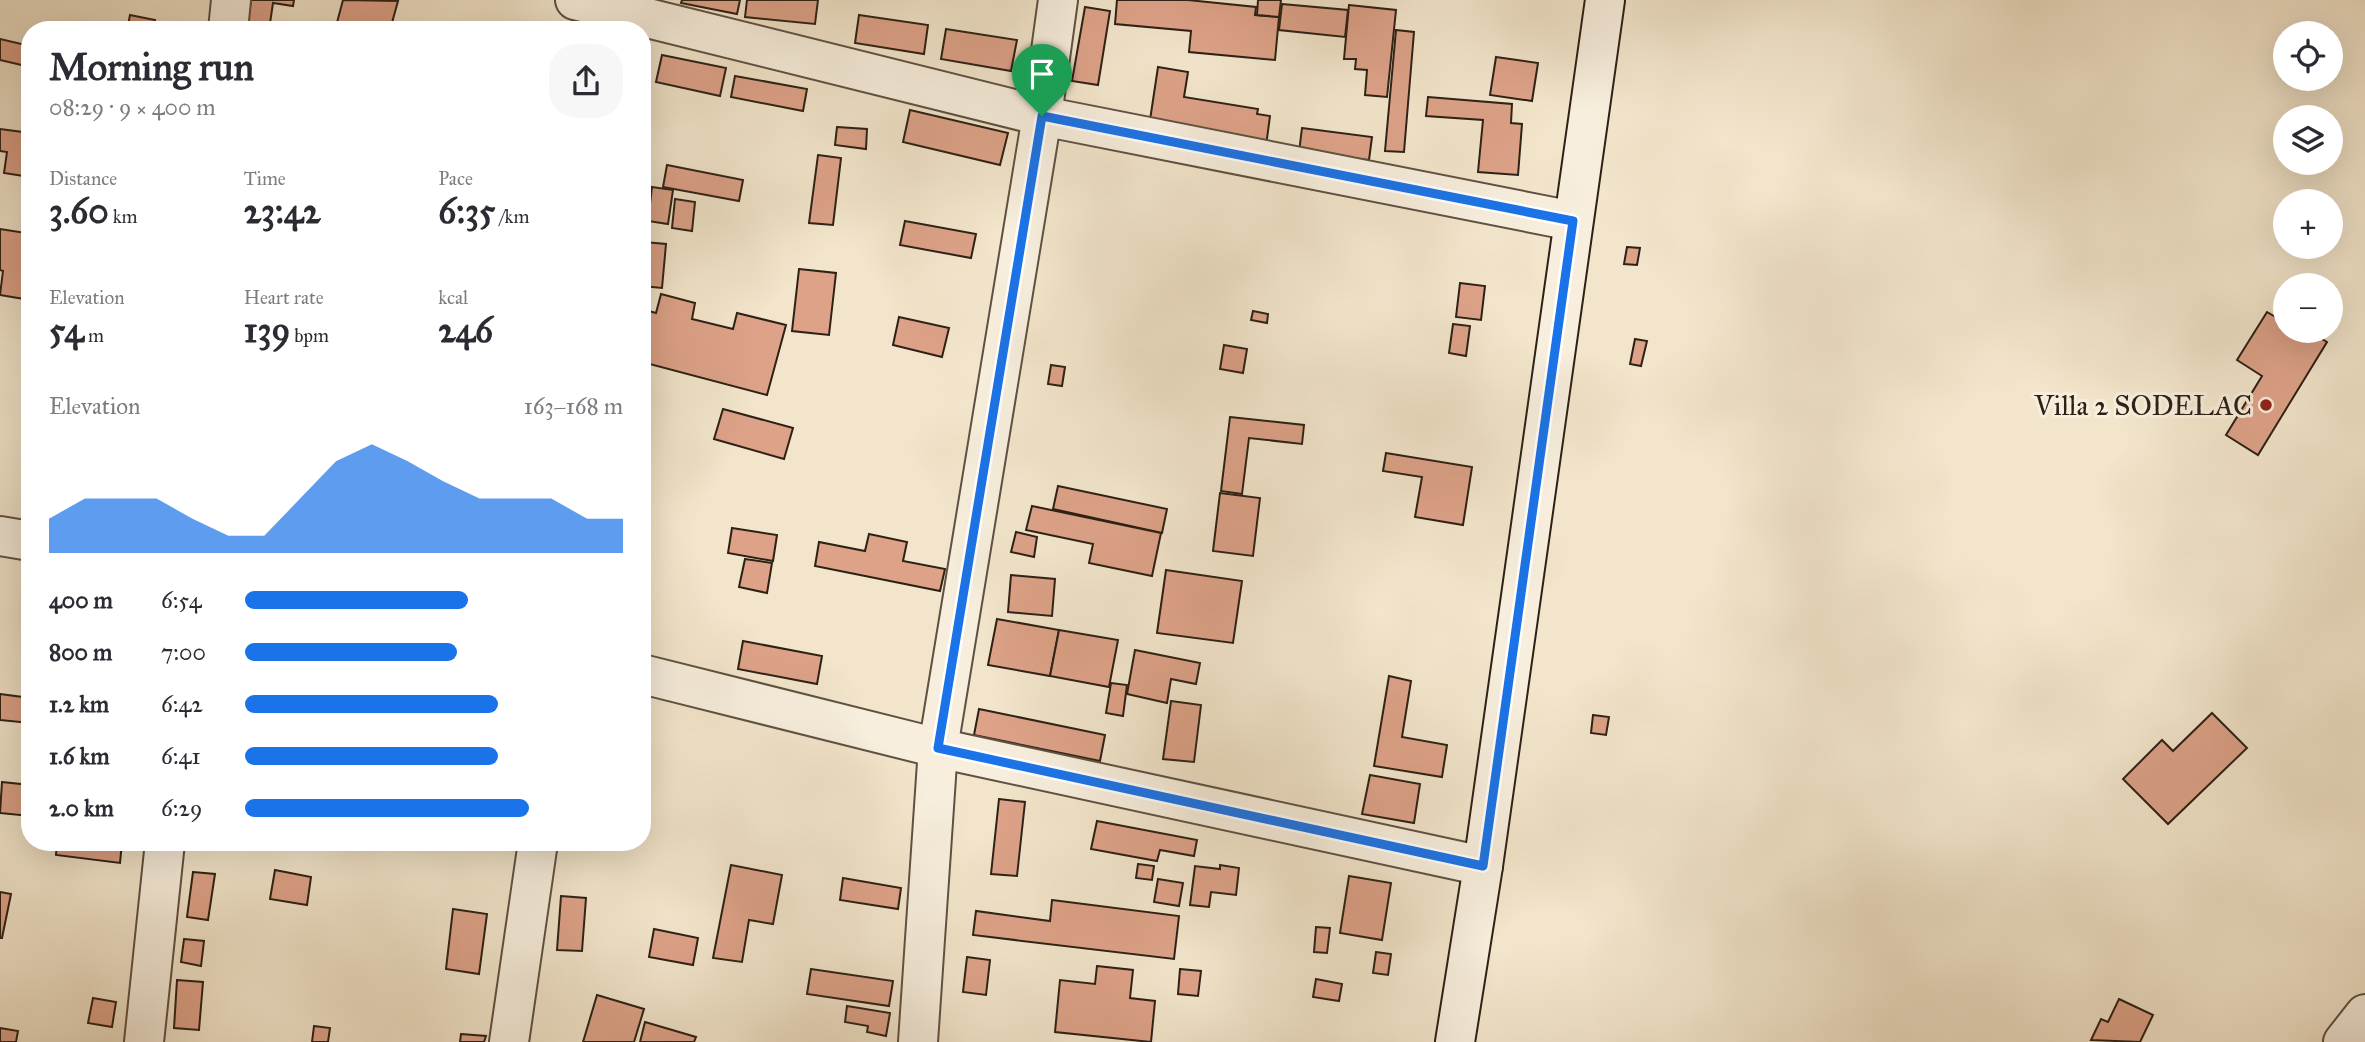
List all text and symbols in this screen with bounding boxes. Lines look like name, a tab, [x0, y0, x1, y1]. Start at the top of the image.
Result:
map controls	[2273, 21, 2343, 343]
button: locate	[2273, 21, 2343, 91]
text: Morning run	[49, 44, 254, 90]
button: share	[549, 44, 623, 118]
pin	[1012, 44, 1072, 116]
icon: arrive	[1023, 55, 1061, 93]
text: 08:29 · 9 × 400 m	[49, 93, 216, 121]
button: layers	[2273, 105, 2343, 175]
text: Distance	[49, 167, 117, 190]
text: Time	[244, 167, 286, 190]
text: Pace	[438, 167, 473, 190]
button: +	[2273, 189, 2343, 259]
text: 3.60	[49, 190, 109, 233]
text: 23:42	[244, 190, 321, 233]
text: 6:35	[438, 190, 495, 233]
text: km	[109, 205, 137, 228]
text: /km	[495, 205, 529, 228]
button: −	[2273, 273, 2343, 343]
text: Elevation	[49, 286, 124, 309]
text: Heart rate	[244, 286, 324, 309]
text: kcal	[438, 286, 468, 309]
text: 54	[49, 309, 84, 352]
text: 139	[244, 309, 290, 352]
text: 246	[438, 309, 493, 352]
text: m	[84, 324, 104, 347]
text: bpm	[290, 324, 329, 347]
place label: Villa 2 SODELAC	[2033, 388, 2252, 423]
text: Elevation	[49, 392, 140, 420]
text: 163–168 m	[524, 392, 623, 420]
marker: Villa 2 SODELAC	[2258, 397, 2274, 413]
text: 400 m	[49, 586, 113, 614]
text: 6:54	[161, 586, 202, 614]
text: 800 m	[49, 638, 112, 666]
text: 7:00	[161, 638, 206, 666]
text: 1.2 km	[49, 690, 109, 718]
text: 6:42	[161, 690, 203, 718]
text: 1.6 km	[49, 742, 110, 770]
text: 6:41	[161, 742, 201, 770]
text: 2.0 km	[49, 794, 114, 822]
text: 6:29	[161, 794, 202, 822]

